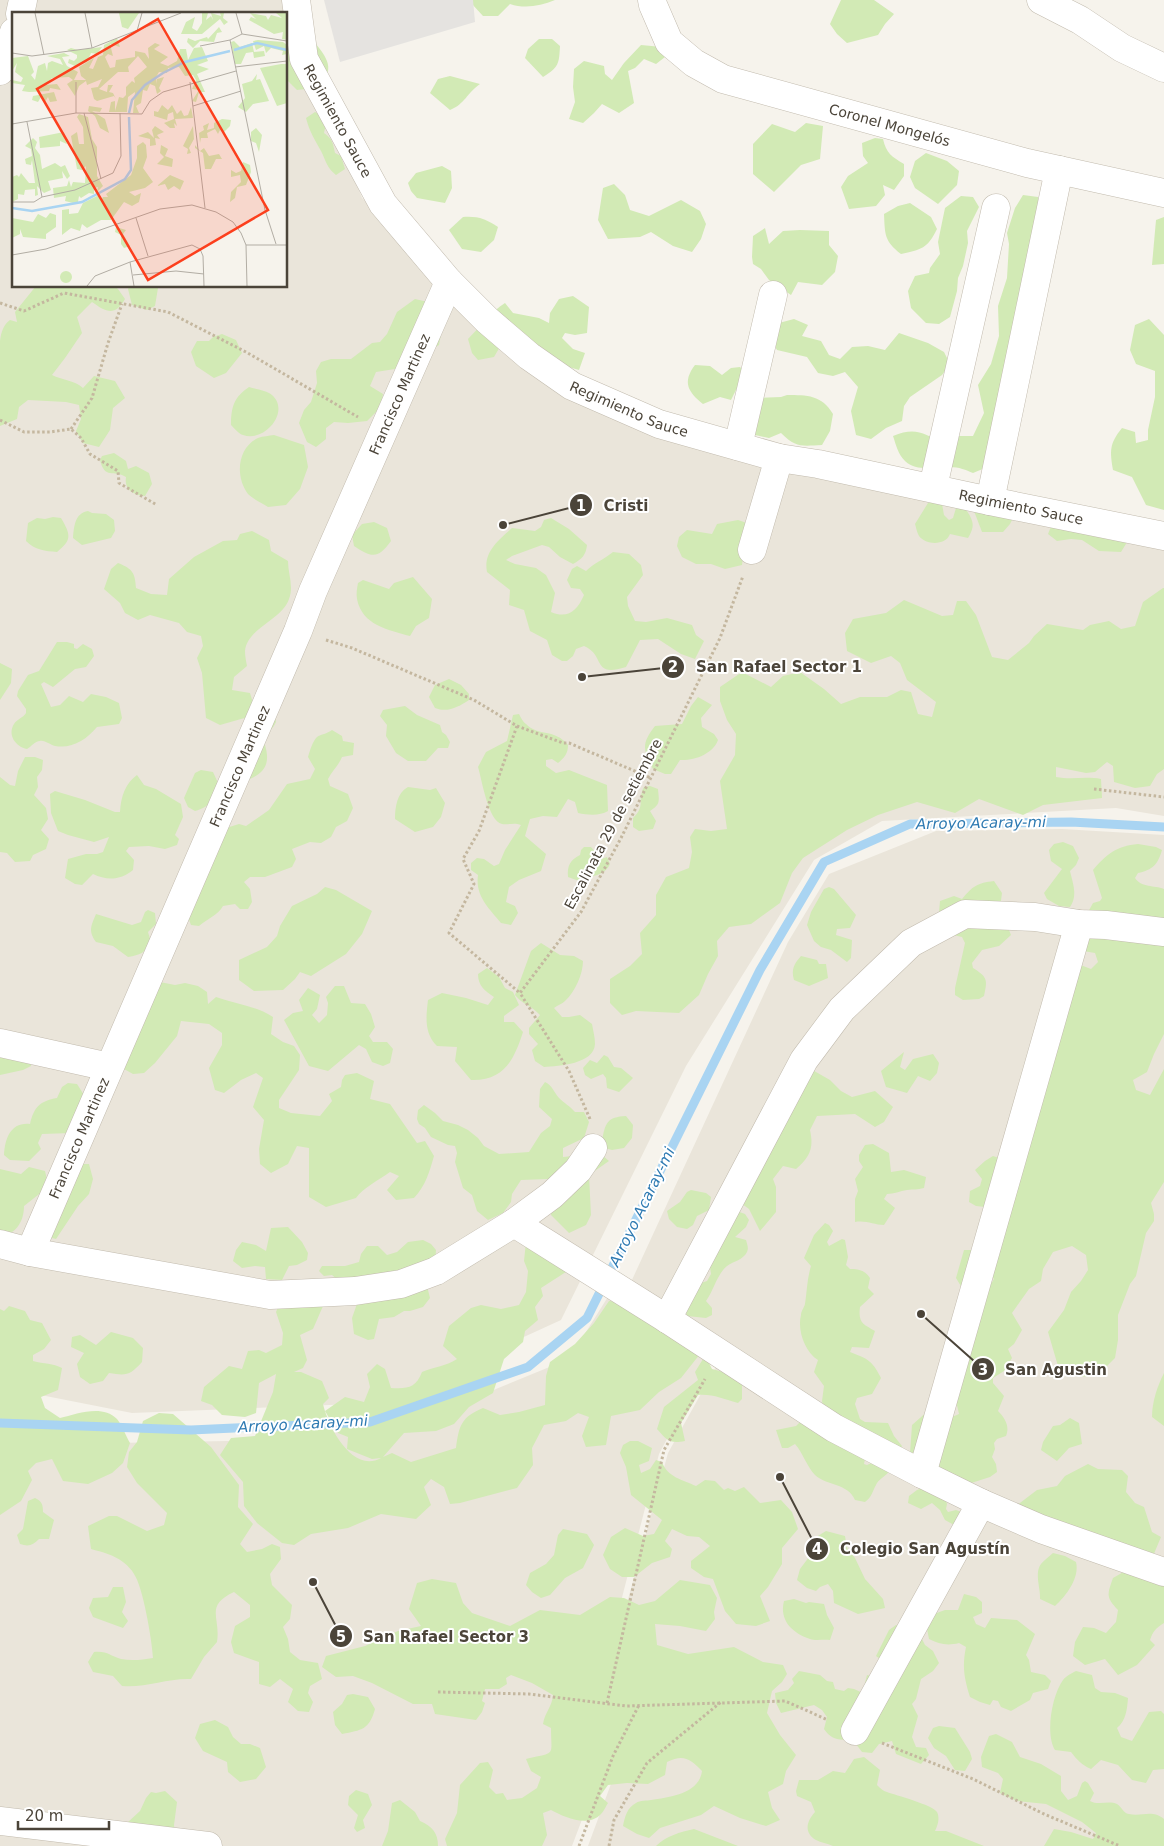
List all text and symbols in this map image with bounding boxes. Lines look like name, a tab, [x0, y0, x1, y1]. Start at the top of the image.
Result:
inset map	[12, 12, 288, 288]
street label: Regimiento Sauce	[300, 61, 375, 180]
street label: Coronel Mongelós	[827, 101, 952, 149]
street label: Francisco Martinez	[366, 331, 433, 457]
street label: Regimiento Sauce	[567, 378, 690, 440]
street label: Regimiento Sauce	[957, 486, 1085, 528]
callout: Cristi	[569, 490, 659, 520]
text: 1	[576, 497, 586, 515]
text: Cristi	[604, 497, 648, 515]
callout: San Rafael Sector 1	[661, 652, 872, 682]
text: 2	[668, 658, 678, 676]
text: San Rafael Sector 1	[696, 658, 862, 676]
street label: Francisco Martinez	[206, 703, 273, 829]
street label: Escalinata 29 de setiembre	[561, 736, 665, 912]
water label: Arroyo Acaray-mi	[915, 813, 1047, 833]
street label: Francisco Martinez	[46, 1075, 112, 1201]
water label: Arroyo Acaray-mi	[605, 1144, 679, 1270]
callout: San Agustin	[970, 1354, 1117, 1384]
text: 3	[978, 1361, 988, 1379]
text: San Agustin	[1005, 1361, 1107, 1379]
water label: Arroyo Acaray-mi	[237, 1412, 369, 1436]
callout: Colegio San Agustín	[805, 1534, 1020, 1564]
text: 4	[812, 1540, 822, 1558]
text: Colegio San Agustín	[840, 1540, 1010, 1558]
callout: San Rafael Sector 3	[328, 1621, 540, 1651]
text: 5	[336, 1628, 346, 1646]
text: San Rafael Sector 3	[363, 1628, 529, 1646]
scale bar	[18, 1798, 109, 1830]
text: 20 m	[25, 1807, 63, 1825]

